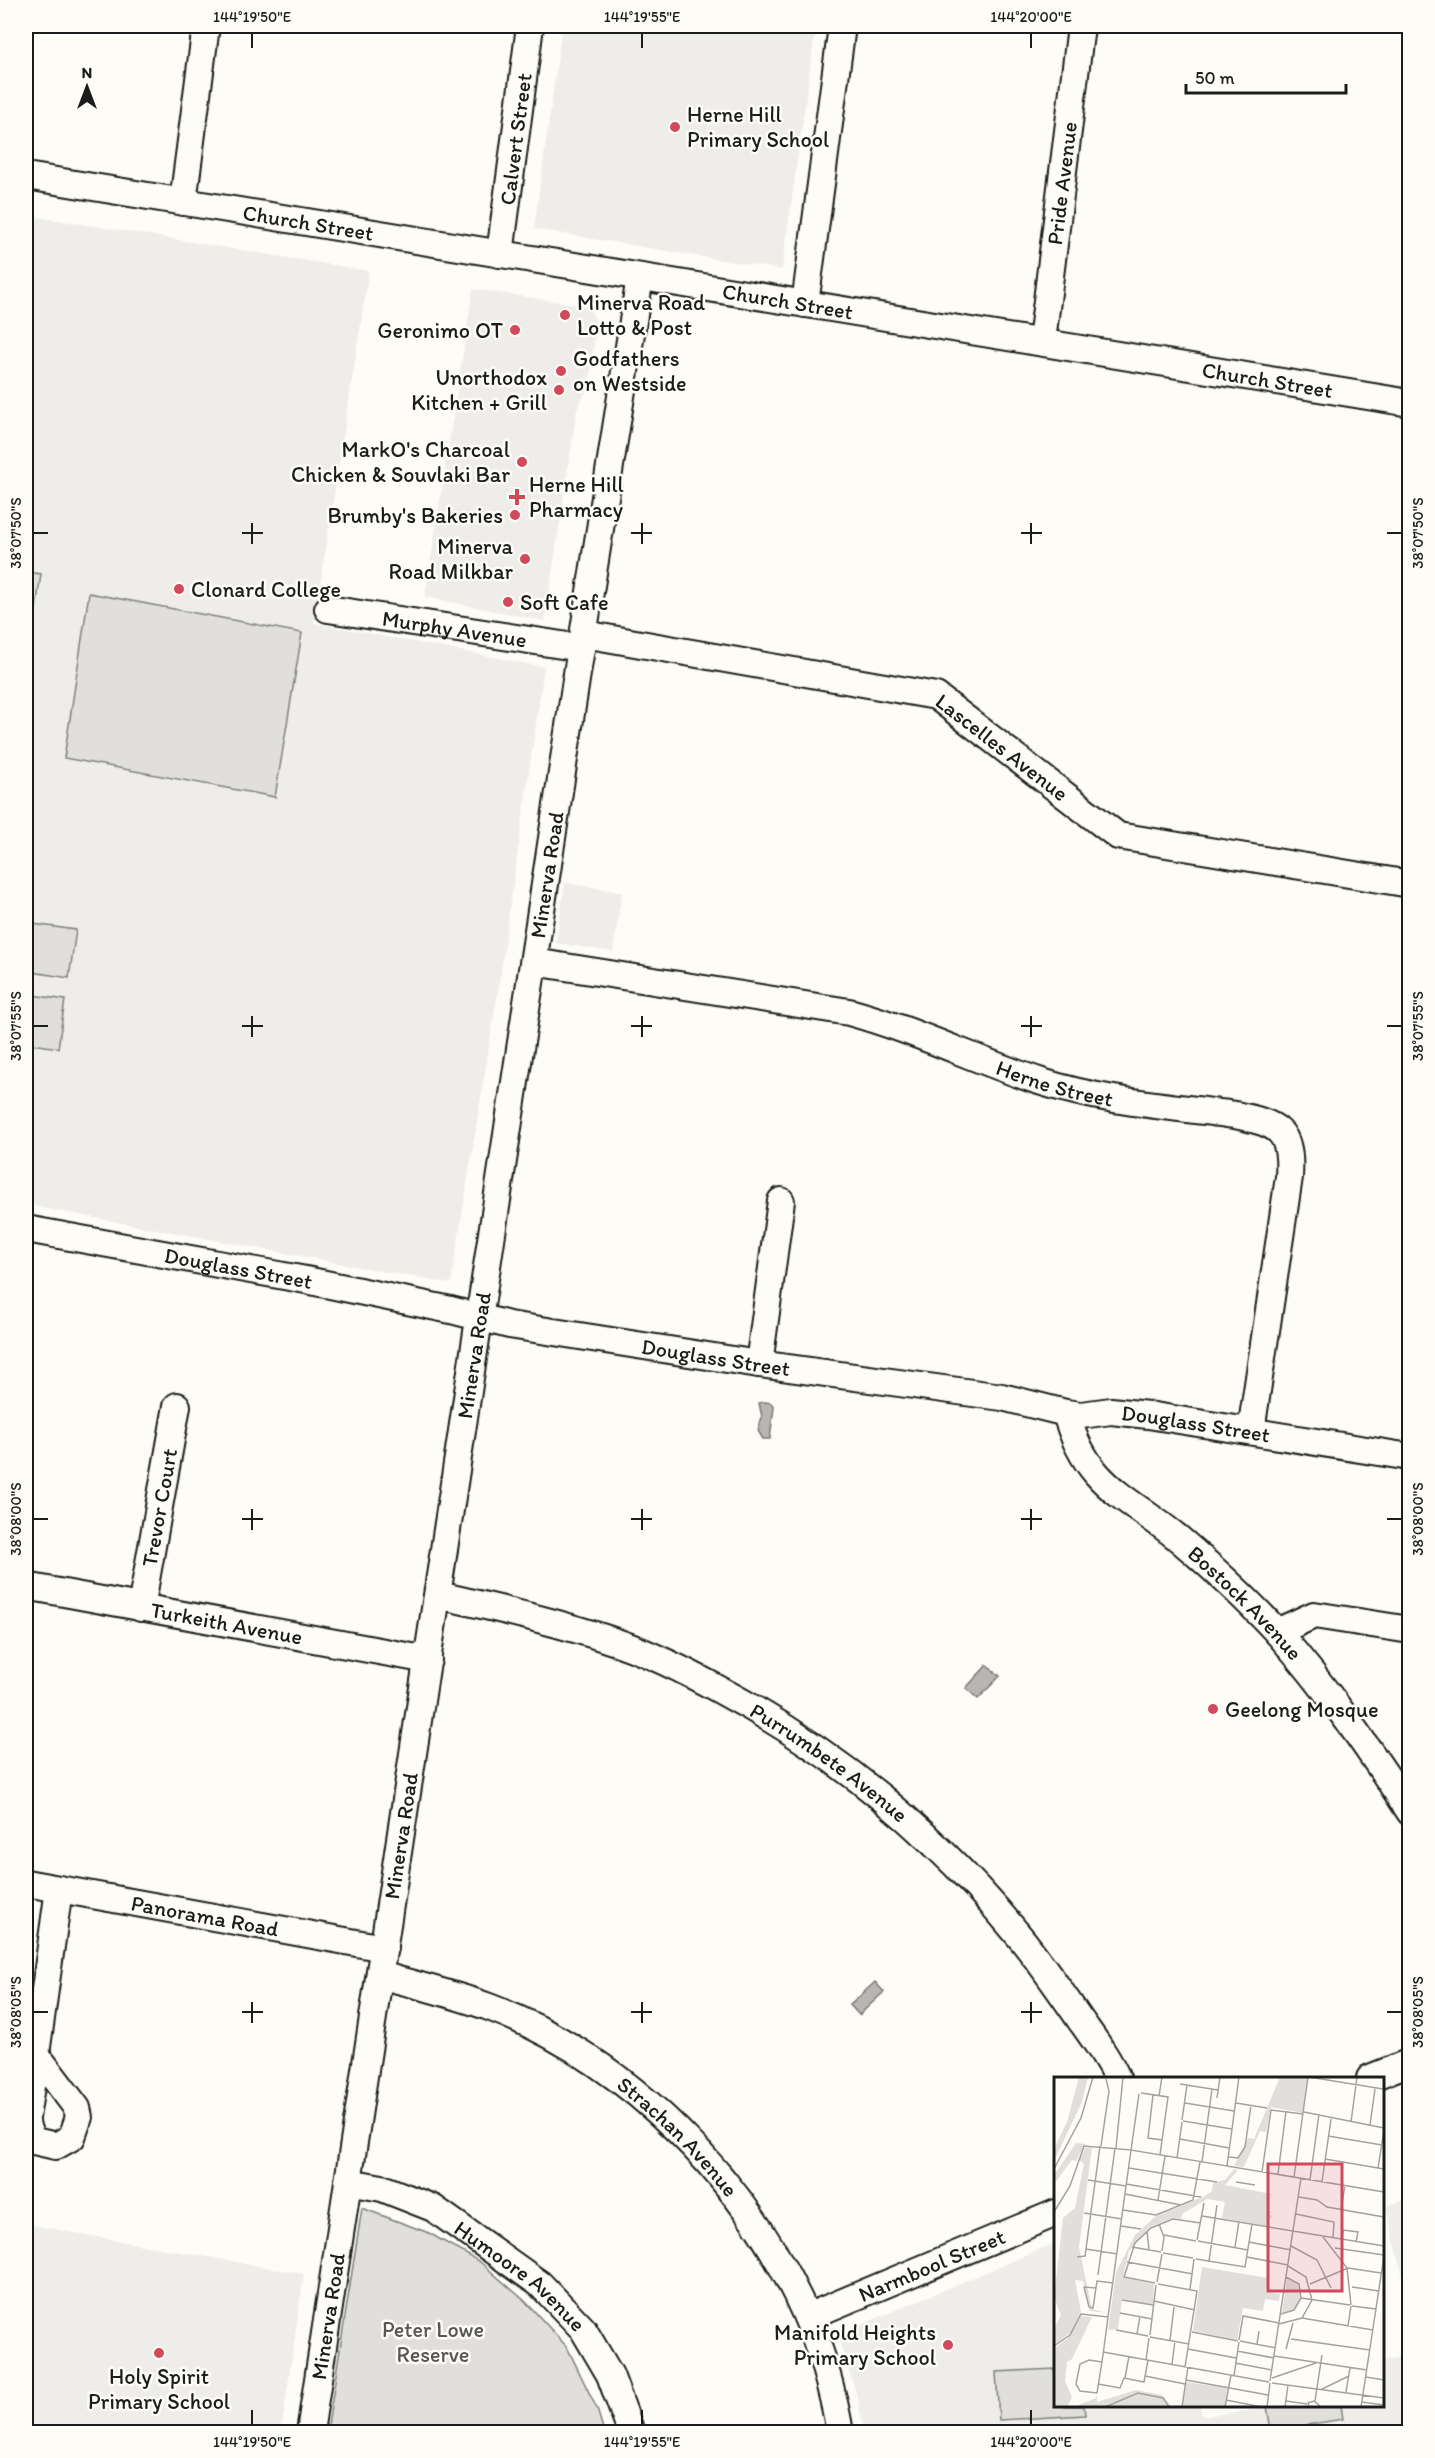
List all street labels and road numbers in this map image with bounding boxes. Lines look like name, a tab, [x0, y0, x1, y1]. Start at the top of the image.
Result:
street label: Calvert Street	[494, 71, 538, 207]
street label: Pride Avenue	[1041, 120, 1083, 246]
street label: Church Street	[241, 199, 376, 247]
street label: Church Street	[720, 277, 855, 325]
street label: Church Street	[1200, 356, 1335, 404]
street label: Murphy Avenue	[380, 605, 529, 653]
street label: Lascelles Avenue	[930, 688, 1074, 807]
street label: Minerva Road	[524, 810, 570, 940]
street label: Herne Street	[992, 1054, 1115, 1113]
street label: Douglass Street	[162, 1241, 315, 1295]
street label: Minerva Road	[451, 1290, 497, 1421]
street label: Douglass Street	[640, 1333, 792, 1382]
street label: Douglass Street	[1120, 1399, 1272, 1448]
street label: Trevor Court	[136, 1446, 183, 1569]
street label: Bostock Avenue	[1182, 1540, 1308, 1666]
street label: Turkeith Avenue	[148, 1596, 305, 1651]
street label: Purrumbete Avenue	[745, 1697, 913, 1828]
street label: Minerva Road	[378, 1771, 424, 1901]
street label: Panorama Road	[129, 1889, 281, 1943]
street label: Strachan Avenue	[612, 2071, 744, 2202]
street label: Humoore Avenue	[449, 2215, 591, 2337]
street label: Narmbool Street	[854, 2223, 1009, 2308]
street label: Minerva Road	[305, 2251, 351, 2382]

